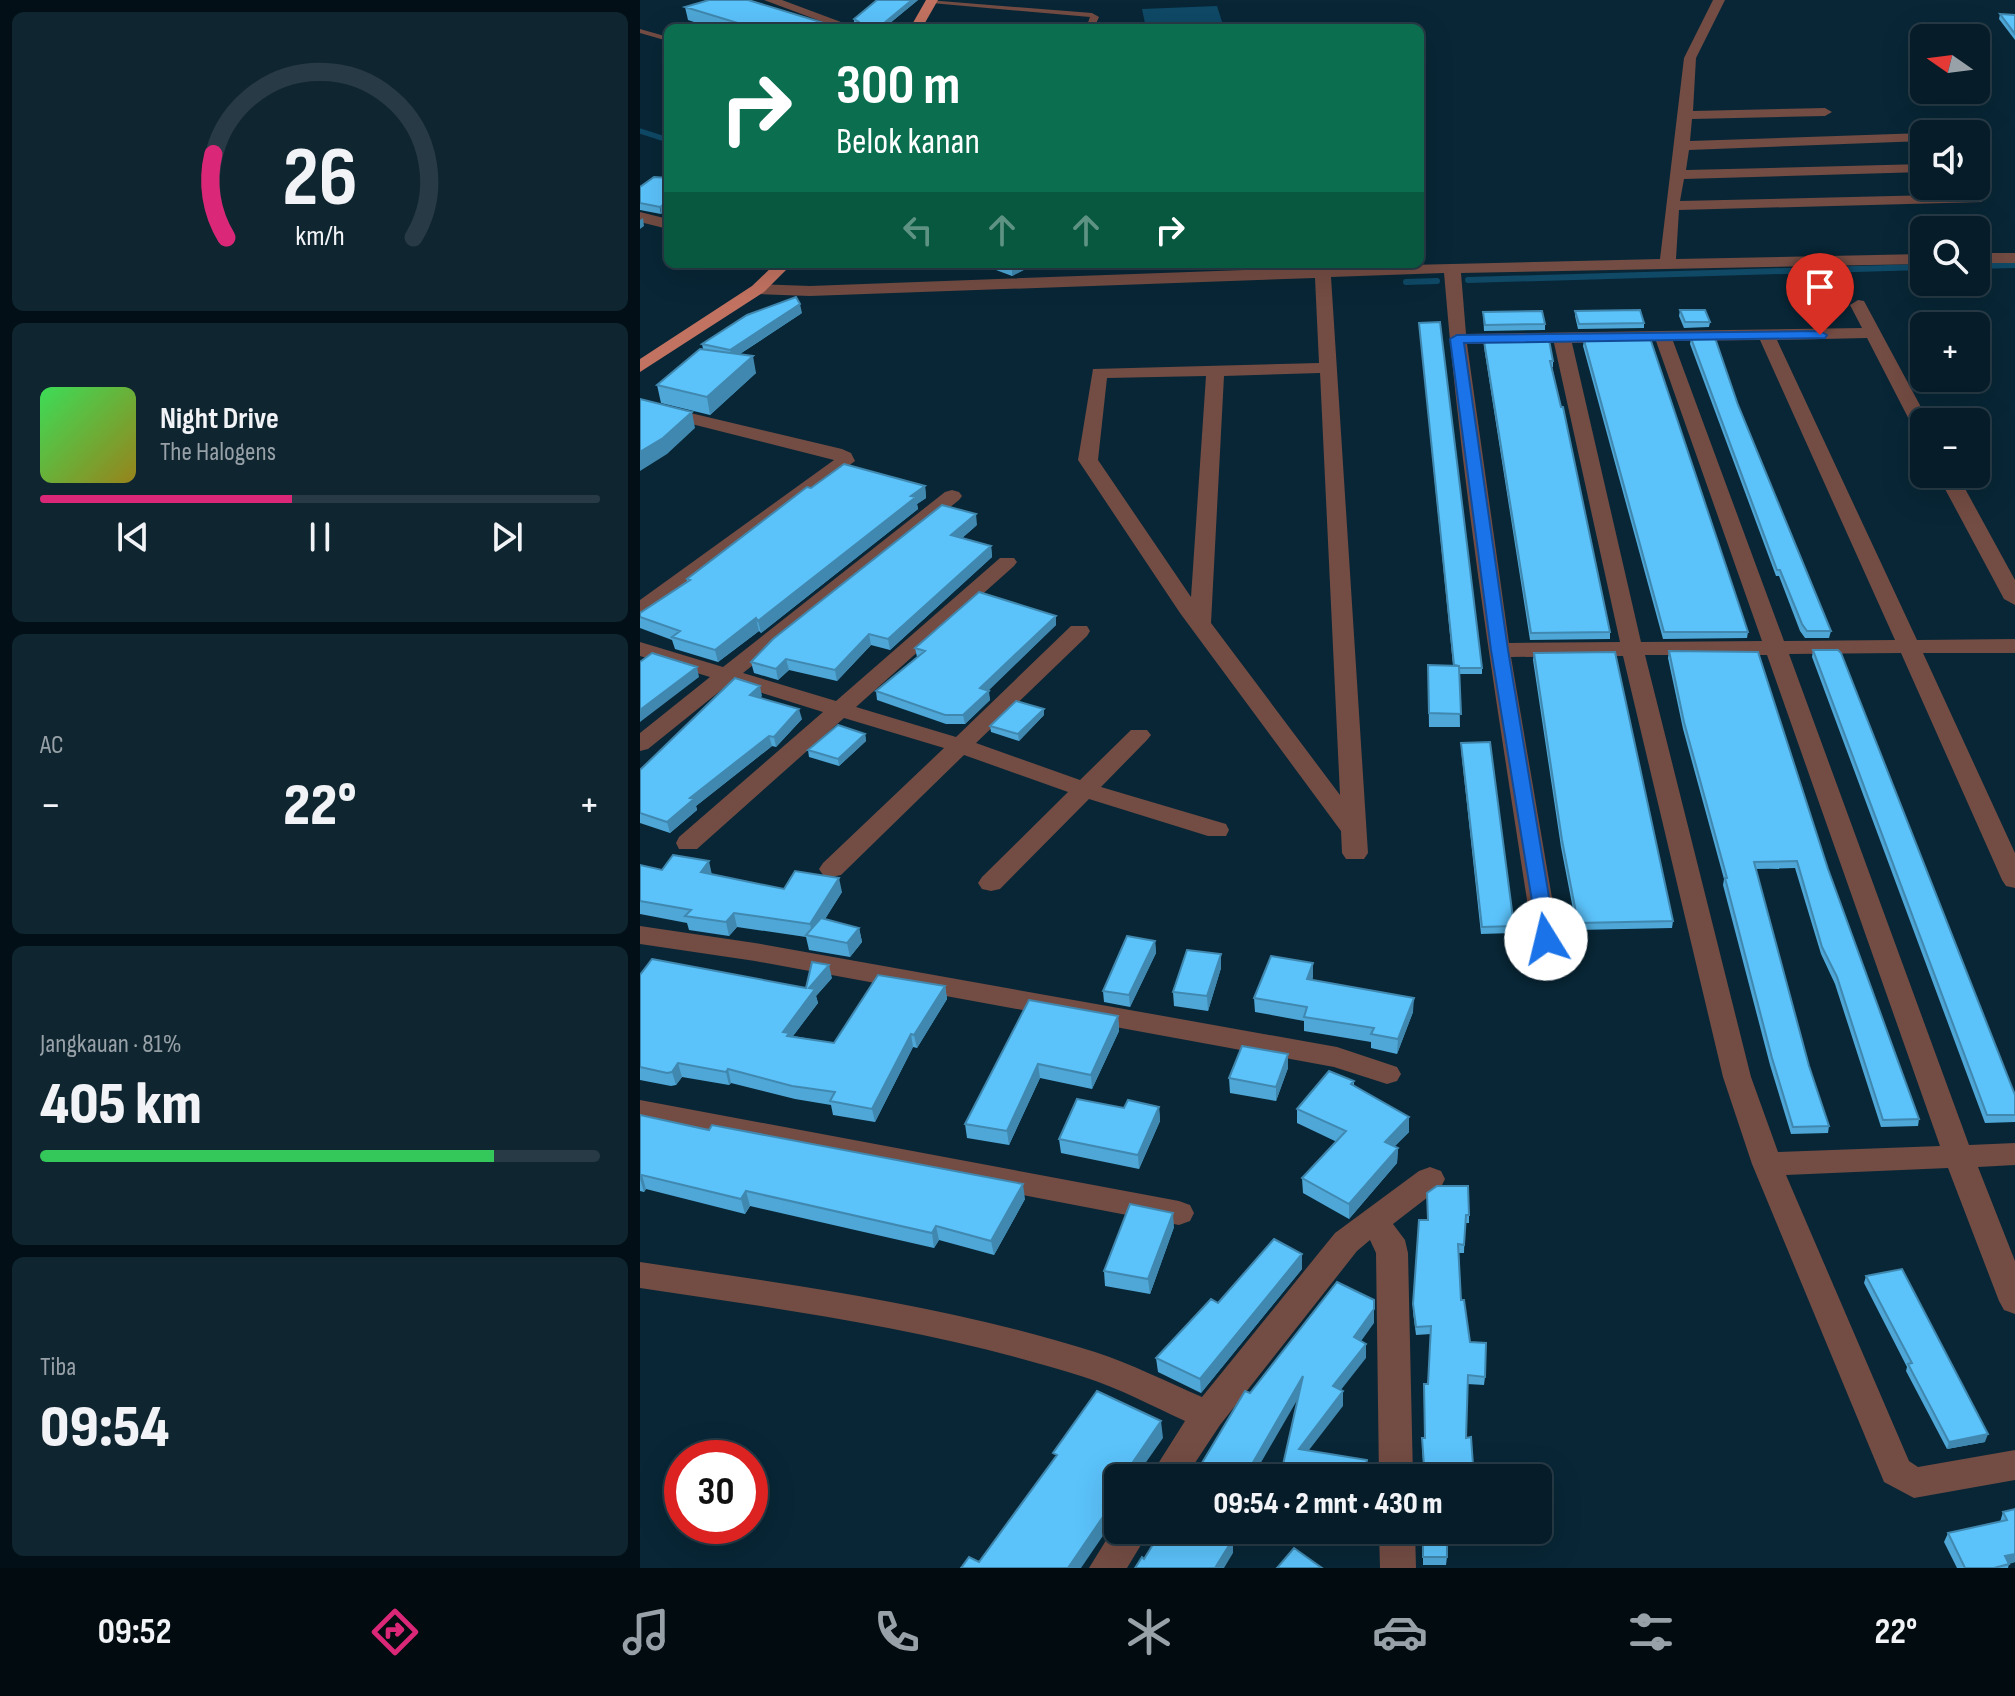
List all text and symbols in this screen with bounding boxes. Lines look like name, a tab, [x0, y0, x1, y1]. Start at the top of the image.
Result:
north arrow	[1910, 24, 1990, 104]
map controls	[1910, 24, 1990, 488]
text: 300 m	[836, 53, 960, 120]
icon: right	[704, 56, 808, 160]
button: sound	[1910, 120, 1990, 200]
text: Belok kanan	[836, 121, 980, 164]
text: 26	[282, 128, 358, 228]
icon: left	[896, 208, 940, 252]
icon: ahead	[980, 208, 1024, 252]
icon: ahead	[1064, 208, 1108, 252]
icon: right	[1148, 208, 1192, 252]
button: search	[1910, 216, 1990, 296]
text: km/h	[295, 219, 345, 254]
pin	[1786, 253, 1854, 335]
icon: arrive	[1798, 265, 1842, 309]
button: +	[1910, 312, 1990, 392]
text: Night Drive	[160, 401, 279, 437]
button: −	[1910, 408, 1990, 488]
text: The Halogens	[160, 437, 276, 468]
icon: previous	[111, 515, 155, 559]
icon: pause	[298, 515, 342, 559]
icon: next	[485, 515, 529, 559]
text: AC	[40, 730, 64, 761]
text: 22°	[283, 770, 357, 842]
text: −	[40, 779, 62, 832]
text: +	[578, 779, 600, 832]
position arrow	[1504, 897, 1588, 981]
text: Jangkauan · 81%	[40, 1029, 182, 1060]
text: 405 km	[40, 1069, 202, 1141]
text: Tiba	[40, 1352, 76, 1383]
text: 09:54	[40, 1392, 170, 1464]
speed limit sign: 30	[664, 1440, 768, 1544]
text: 09:54 · 2 mnt · 430 m	[1214, 1486, 1442, 1522]
icon: directions	[367, 1604, 423, 1660]
icon: music	[618, 1604, 674, 1660]
icon: phone	[869, 1604, 925, 1660]
icon: climate	[1121, 1604, 1177, 1660]
icon: car	[1372, 1604, 1428, 1660]
icon: filters	[1623, 1604, 1679, 1660]
text: 09:52	[98, 1611, 171, 1654]
text: 22°	[1874, 1611, 1917, 1654]

